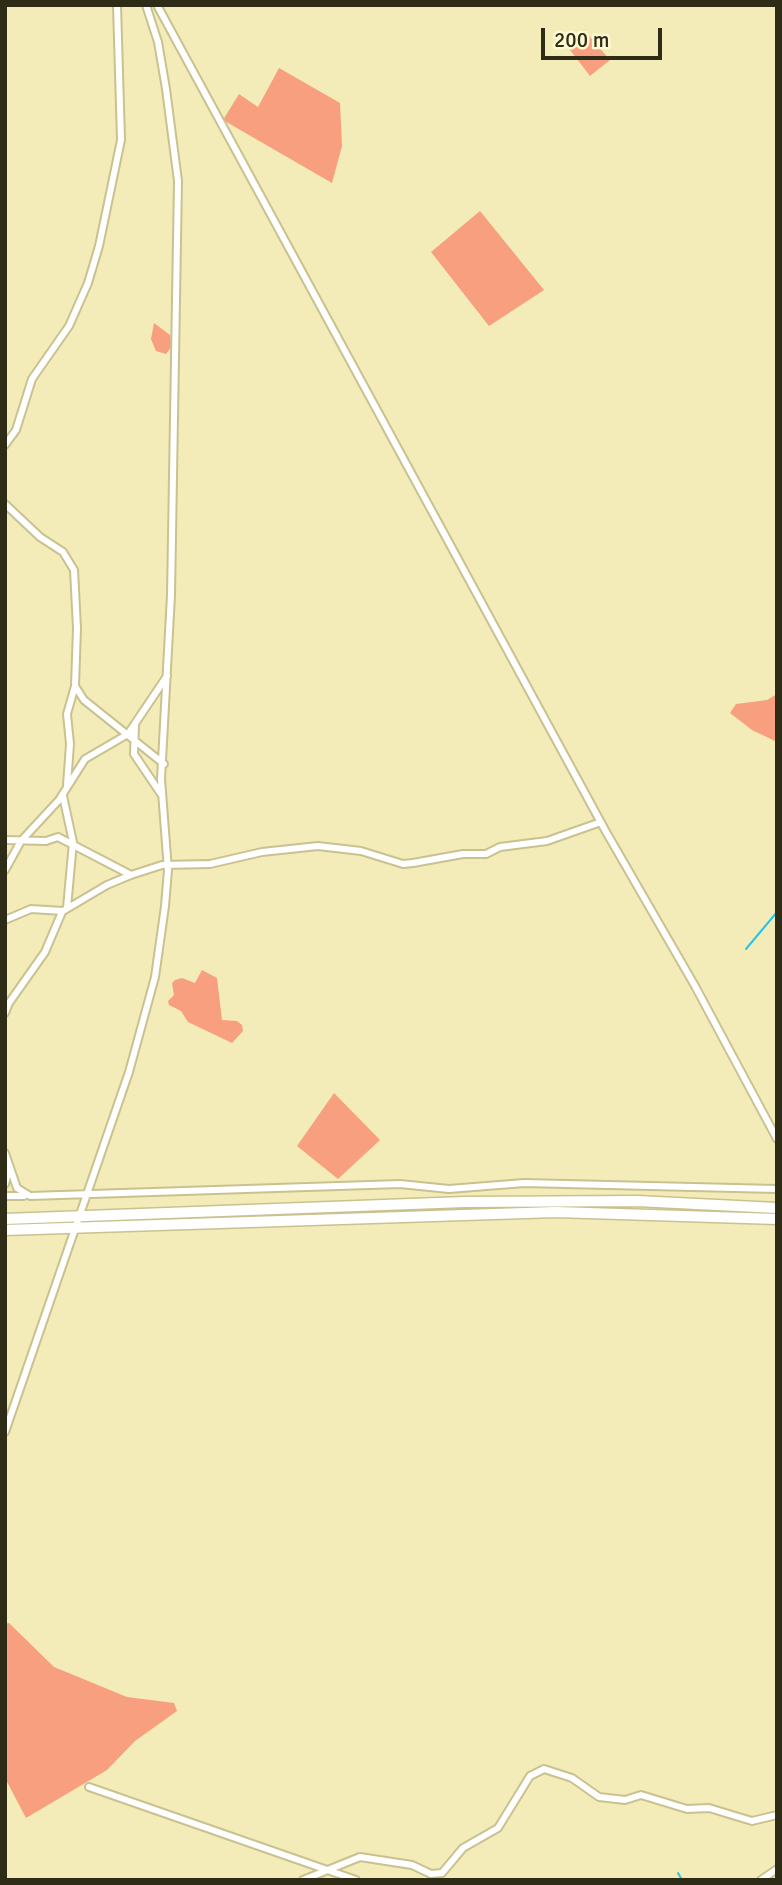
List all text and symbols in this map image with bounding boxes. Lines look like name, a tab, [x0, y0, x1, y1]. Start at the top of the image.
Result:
scale bar	[544, 14, 665, 58]
text: 200 m	[554, 27, 609, 53]

